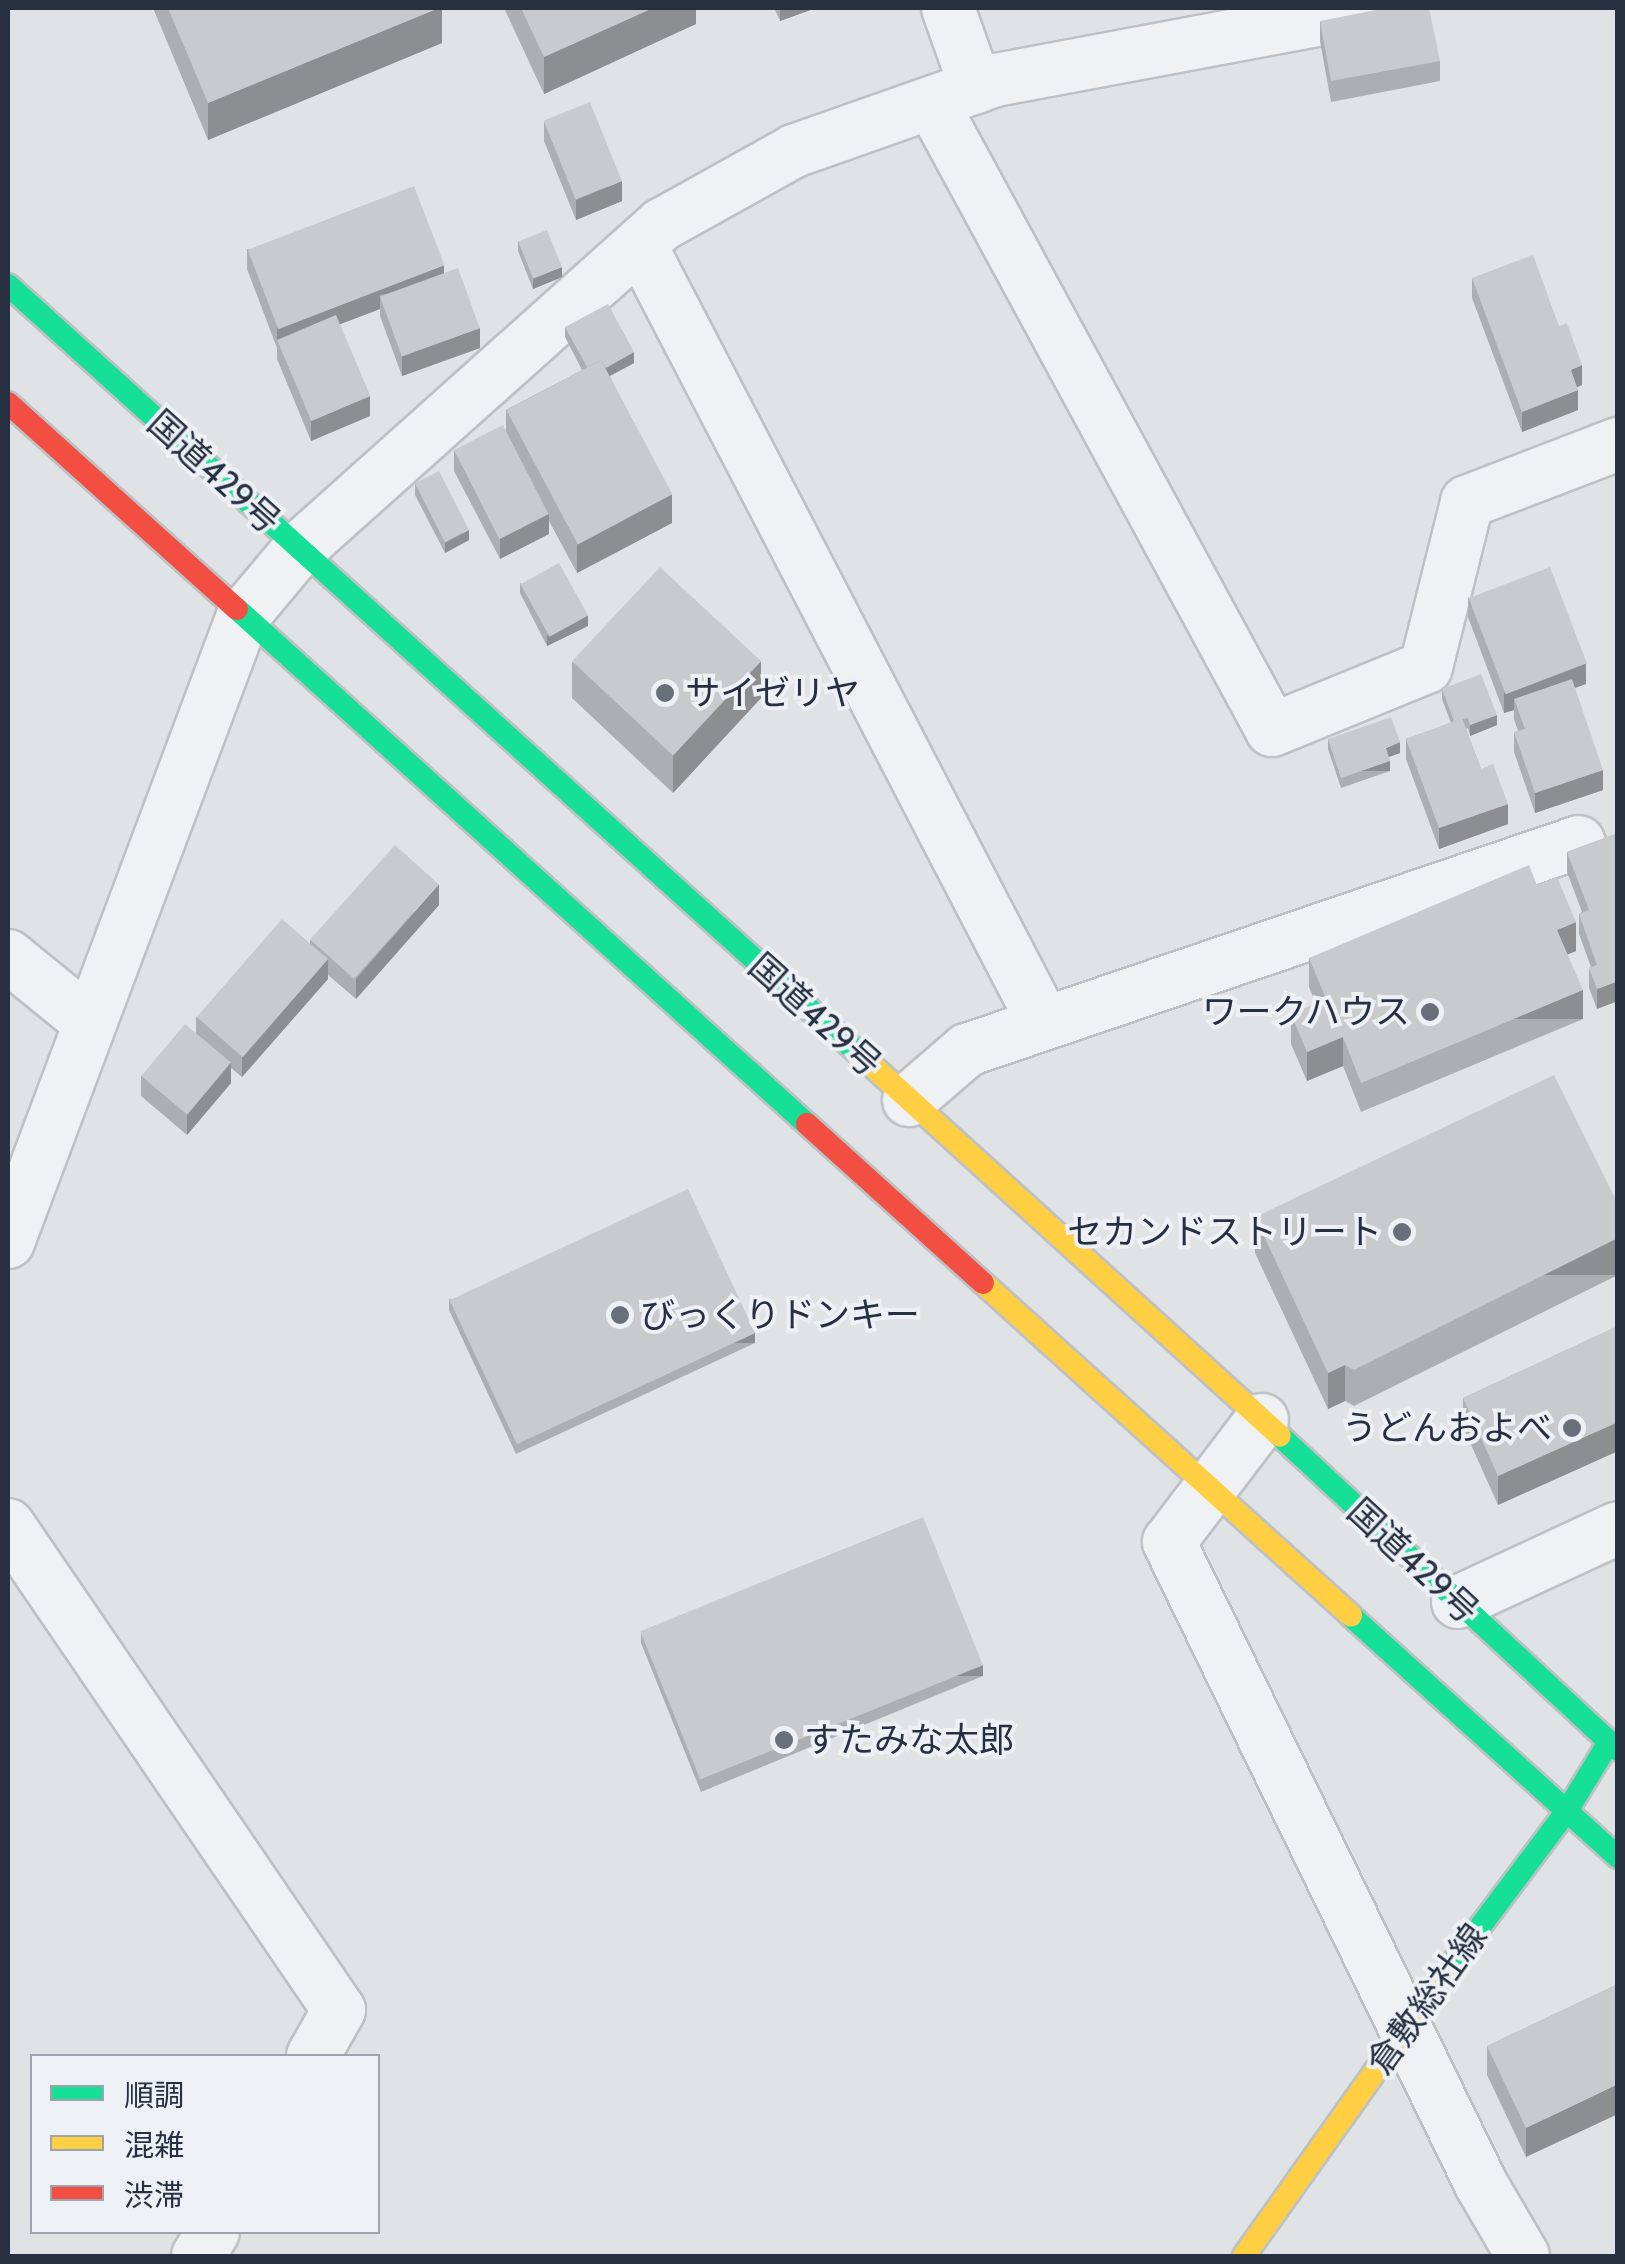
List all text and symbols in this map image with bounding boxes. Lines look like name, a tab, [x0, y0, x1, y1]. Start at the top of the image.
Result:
street label: 国道429号	[139, 402, 289, 542]
place label: サイゼリヤ	[685, 672, 860, 714]
marker: サイゼリヤ	[654, 682, 676, 704]
street label: 国道429号	[740, 945, 890, 1085]
place label: ワークハウス	[1200, 991, 1410, 1033]
marker: ワークハウス	[1419, 1001, 1441, 1023]
place label: セカンドストリート	[1067, 1211, 1382, 1253]
marker: セカンドストリート	[1391, 1221, 1413, 1243]
place label: びっくりドンキー	[640, 1294, 920, 1336]
marker: びっくりドンキー	[609, 1304, 631, 1326]
place label: うどんおよべ	[1342, 1407, 1552, 1449]
marker: うどんおよべ	[1561, 1417, 1583, 1439]
street label: 国道429号	[1339, 1490, 1487, 1632]
place label: すたみな太郎	[804, 1719, 1014, 1761]
marker: すたみな太郎	[773, 1729, 795, 1751]
street label: 倉敷総社線	[1359, 1916, 1495, 2082]
legend	[30, 2054, 380, 2234]
text: 順調	[124, 2077, 184, 2114]
text: 混雑	[124, 2127, 184, 2164]
text: 渋滞	[124, 2177, 184, 2214]

